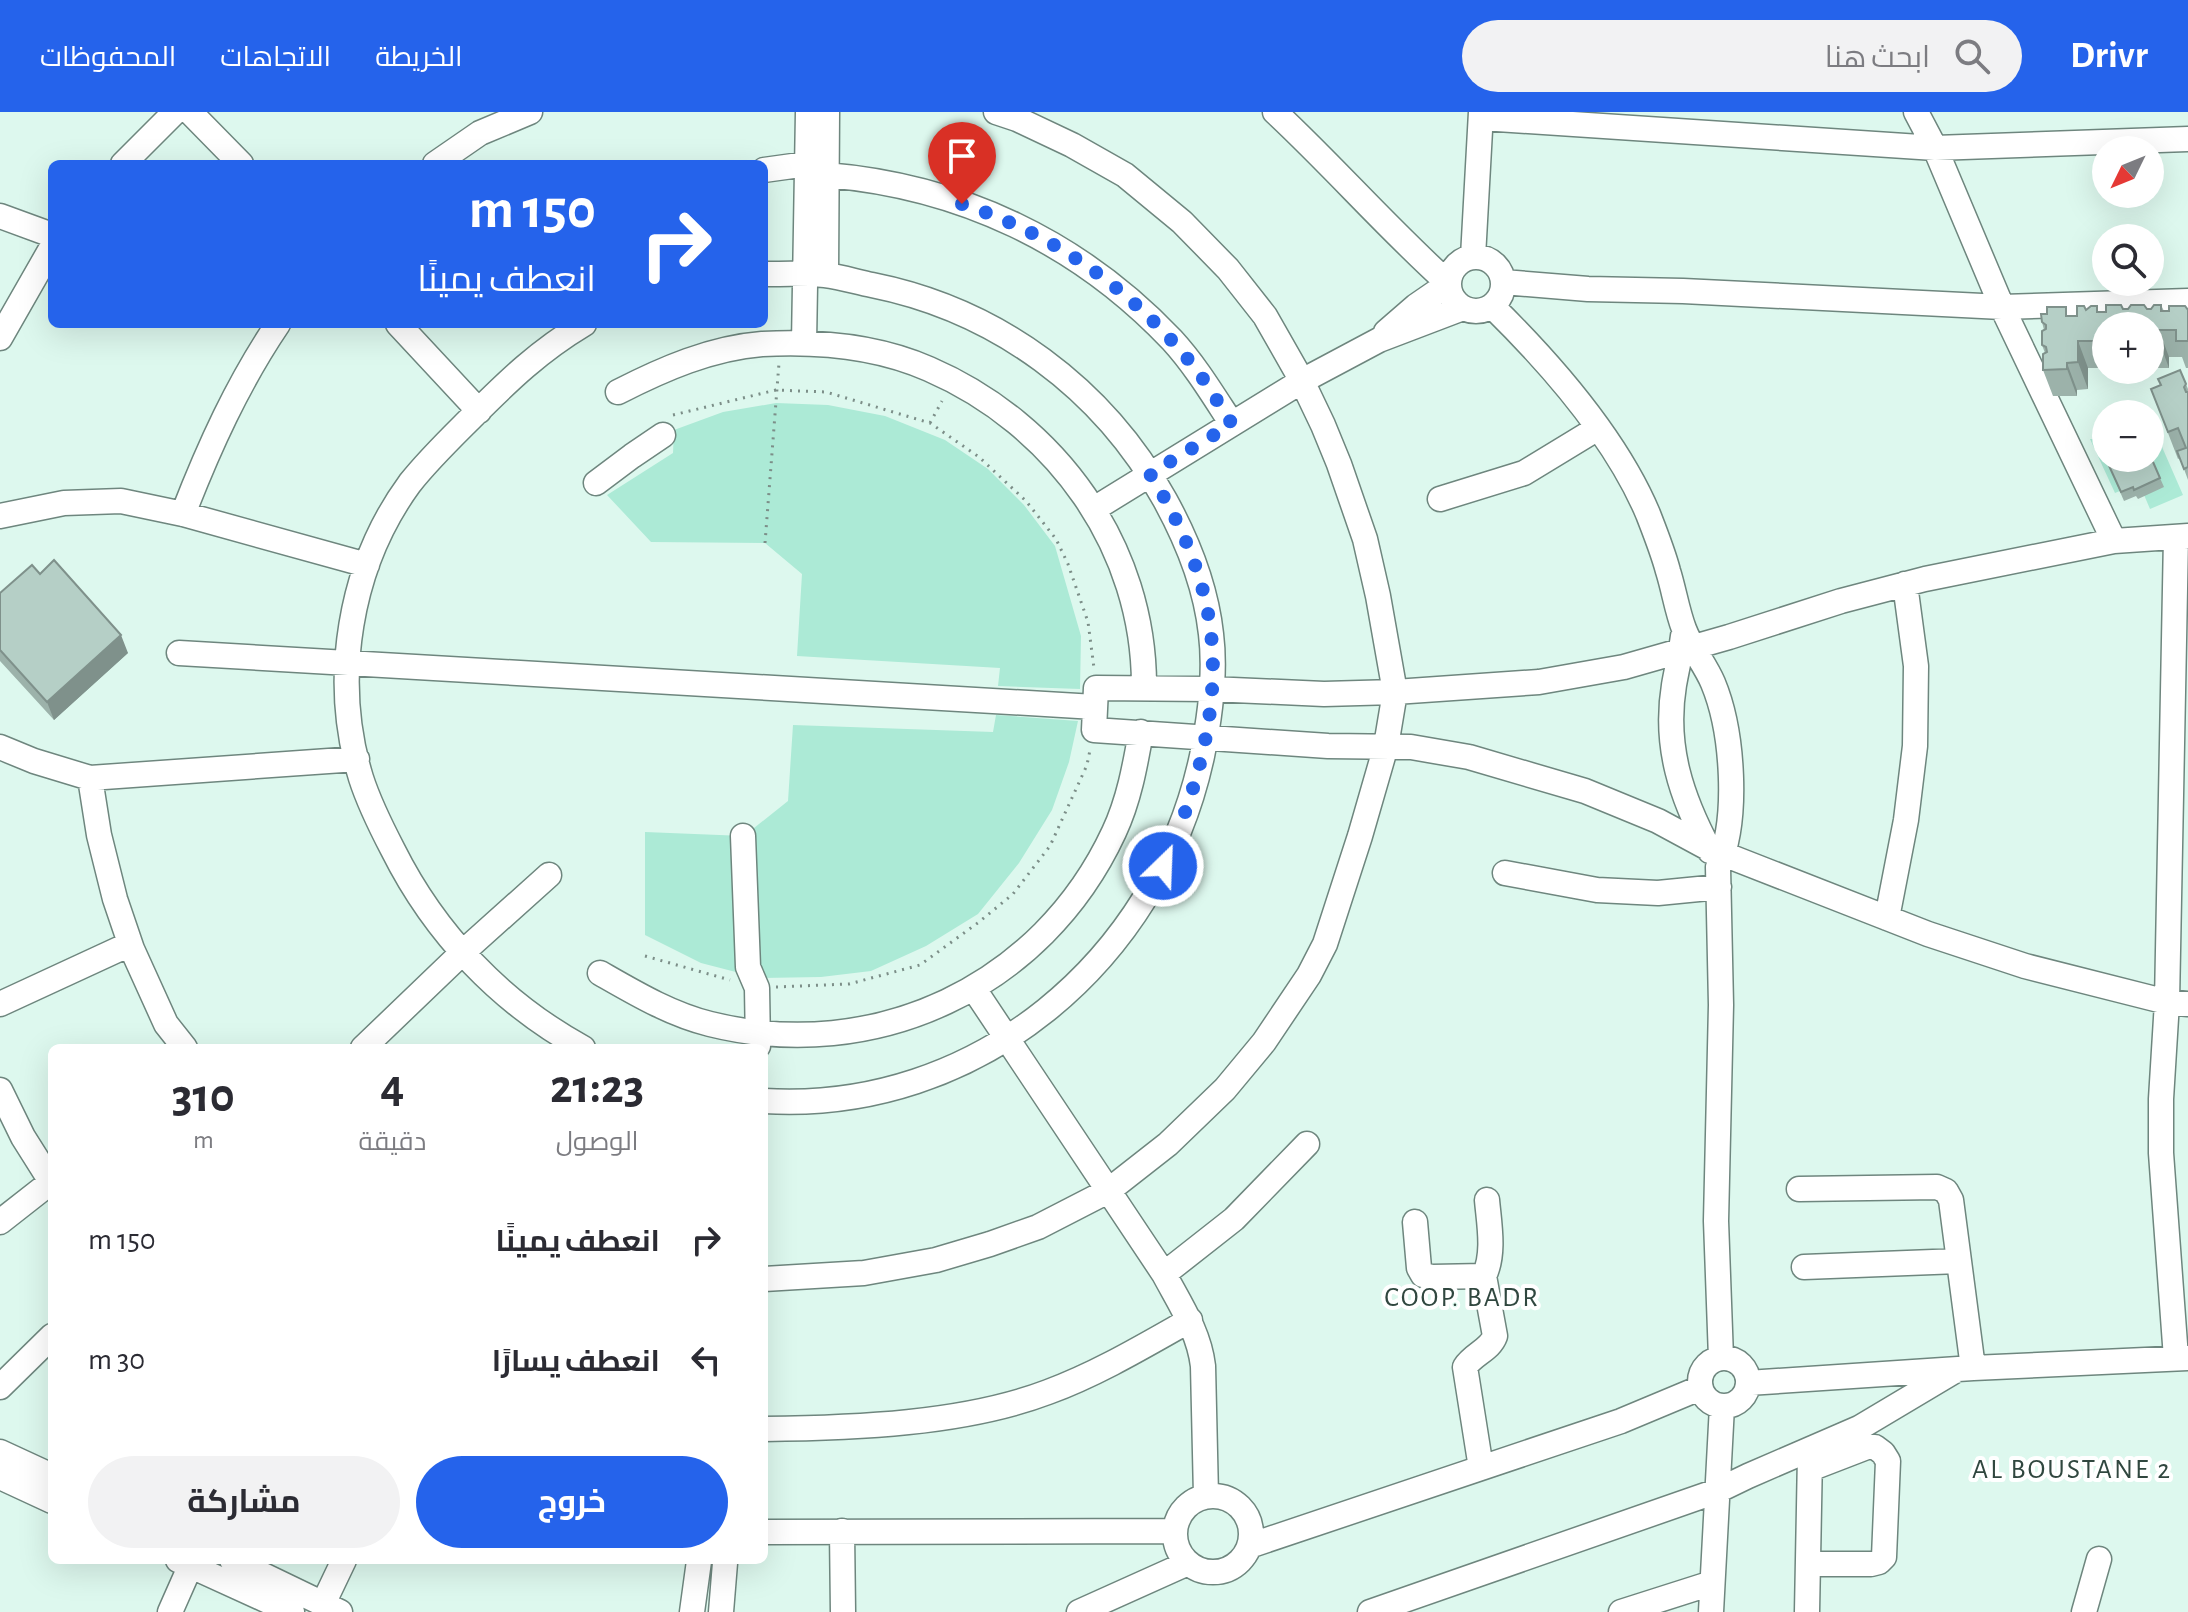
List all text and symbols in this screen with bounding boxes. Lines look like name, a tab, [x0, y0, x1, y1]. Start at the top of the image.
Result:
search box	[1462, 20, 2022, 92]
icon: search	[1950, 34, 1994, 78]
text: Drivr	[2070, 37, 2148, 75]
text: ابحث هنا	[1825, 43, 1930, 73]
text: المحفوظات	[40, 44, 176, 72]
text: الاتجاهات	[220, 44, 331, 72]
text: الخريطة	[375, 44, 463, 72]
pin	[928, 122, 996, 204]
icon: arrive	[940, 134, 984, 178]
north arrow	[2092, 136, 2164, 208]
map controls	[2092, 136, 2164, 472]
text: 150 m	[469, 182, 596, 238]
icon: right	[624, 192, 728, 296]
button: search	[2092, 224, 2164, 296]
text: انعطف يمينًا	[417, 262, 596, 298]
button: +	[2092, 312, 2164, 384]
button: −	[2092, 400, 2164, 472]
position arrow	[1121, 824, 1205, 908]
text: 4	[380, 1064, 404, 1112]
text: 21:23	[550, 1064, 644, 1112]
text: 310	[172, 1073, 235, 1121]
text: m	[193, 1127, 214, 1153]
text: دقيقة	[359, 1129, 426, 1155]
text: الوصول	[556, 1129, 639, 1155]
icon: right	[684, 1218, 728, 1262]
text: 150 m	[88, 1225, 156, 1255]
text: انعطف يمينًا	[496, 1227, 660, 1257]
district label: COOP. BADR	[1384, 1284, 1540, 1312]
icon: left	[684, 1338, 728, 1382]
text: 30 m	[88, 1345, 145, 1375]
text: انعطف يسارًا	[492, 1347, 660, 1377]
button: مشاركة	[88, 1456, 400, 1548]
button: خروج	[416, 1456, 728, 1548]
district label: AL BOUSTANE 2	[1972, 1456, 2172, 1484]

